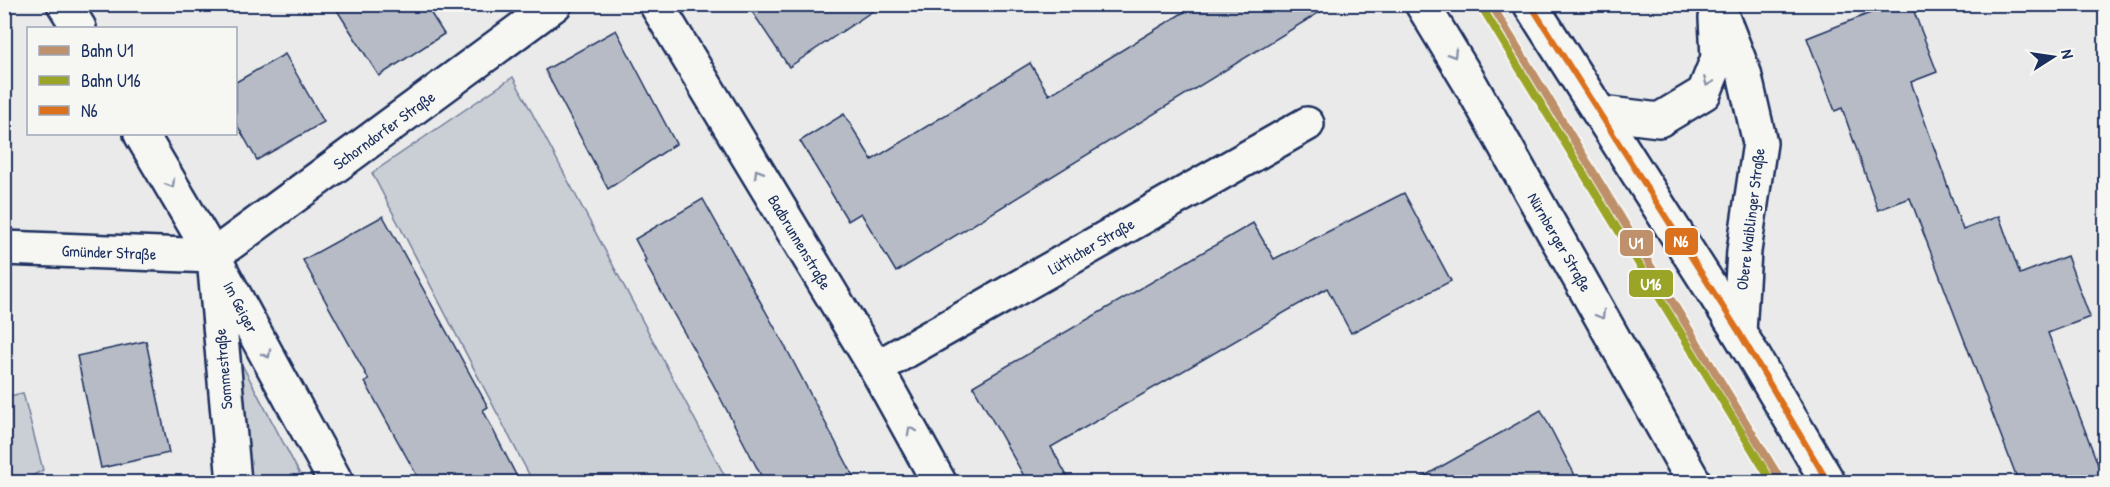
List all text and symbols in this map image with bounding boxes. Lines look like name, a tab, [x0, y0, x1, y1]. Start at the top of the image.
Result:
legend	[27, 27, 237, 135]
north arrow	[2023, 27, 2083, 87]
text: Bahn U1	[81, 38, 133, 63]
text: N	[2056, 47, 2079, 61]
one-way arrow	[1445, 48, 1457, 58]
text: Bahn U16	[81, 68, 141, 93]
one-way arrow	[1703, 76, 1715, 87]
street label: Schorndorfer Straße	[329, 85, 440, 174]
text: N6	[81, 98, 98, 123]
street label: Obere Waiblinger Straße	[1730, 146, 1770, 291]
one-way arrow	[753, 169, 765, 179]
one-way arrow	[163, 178, 175, 188]
street label: Nürnberger Straße	[1523, 188, 1598, 296]
street label: Badbrunnenstraße	[763, 191, 837, 294]
street label: Lütticher Straße	[1044, 212, 1139, 280]
line badge: N6	[1664, 227, 1699, 256]
line badge: U1	[1619, 229, 1654, 257]
text: N6	[1674, 230, 1689, 252]
text: U1	[1629, 232, 1643, 254]
street label: Gmünder Straße	[61, 239, 157, 265]
line badge: U16	[1628, 269, 1674, 298]
text: U16	[1641, 273, 1662, 295]
street label: Im Geiger	[218, 277, 264, 337]
one-way arrow	[1594, 309, 1605, 319]
street label: Sommestraße	[208, 327, 237, 410]
one-way arrow	[260, 347, 271, 358]
one-way arrow	[907, 427, 918, 438]

